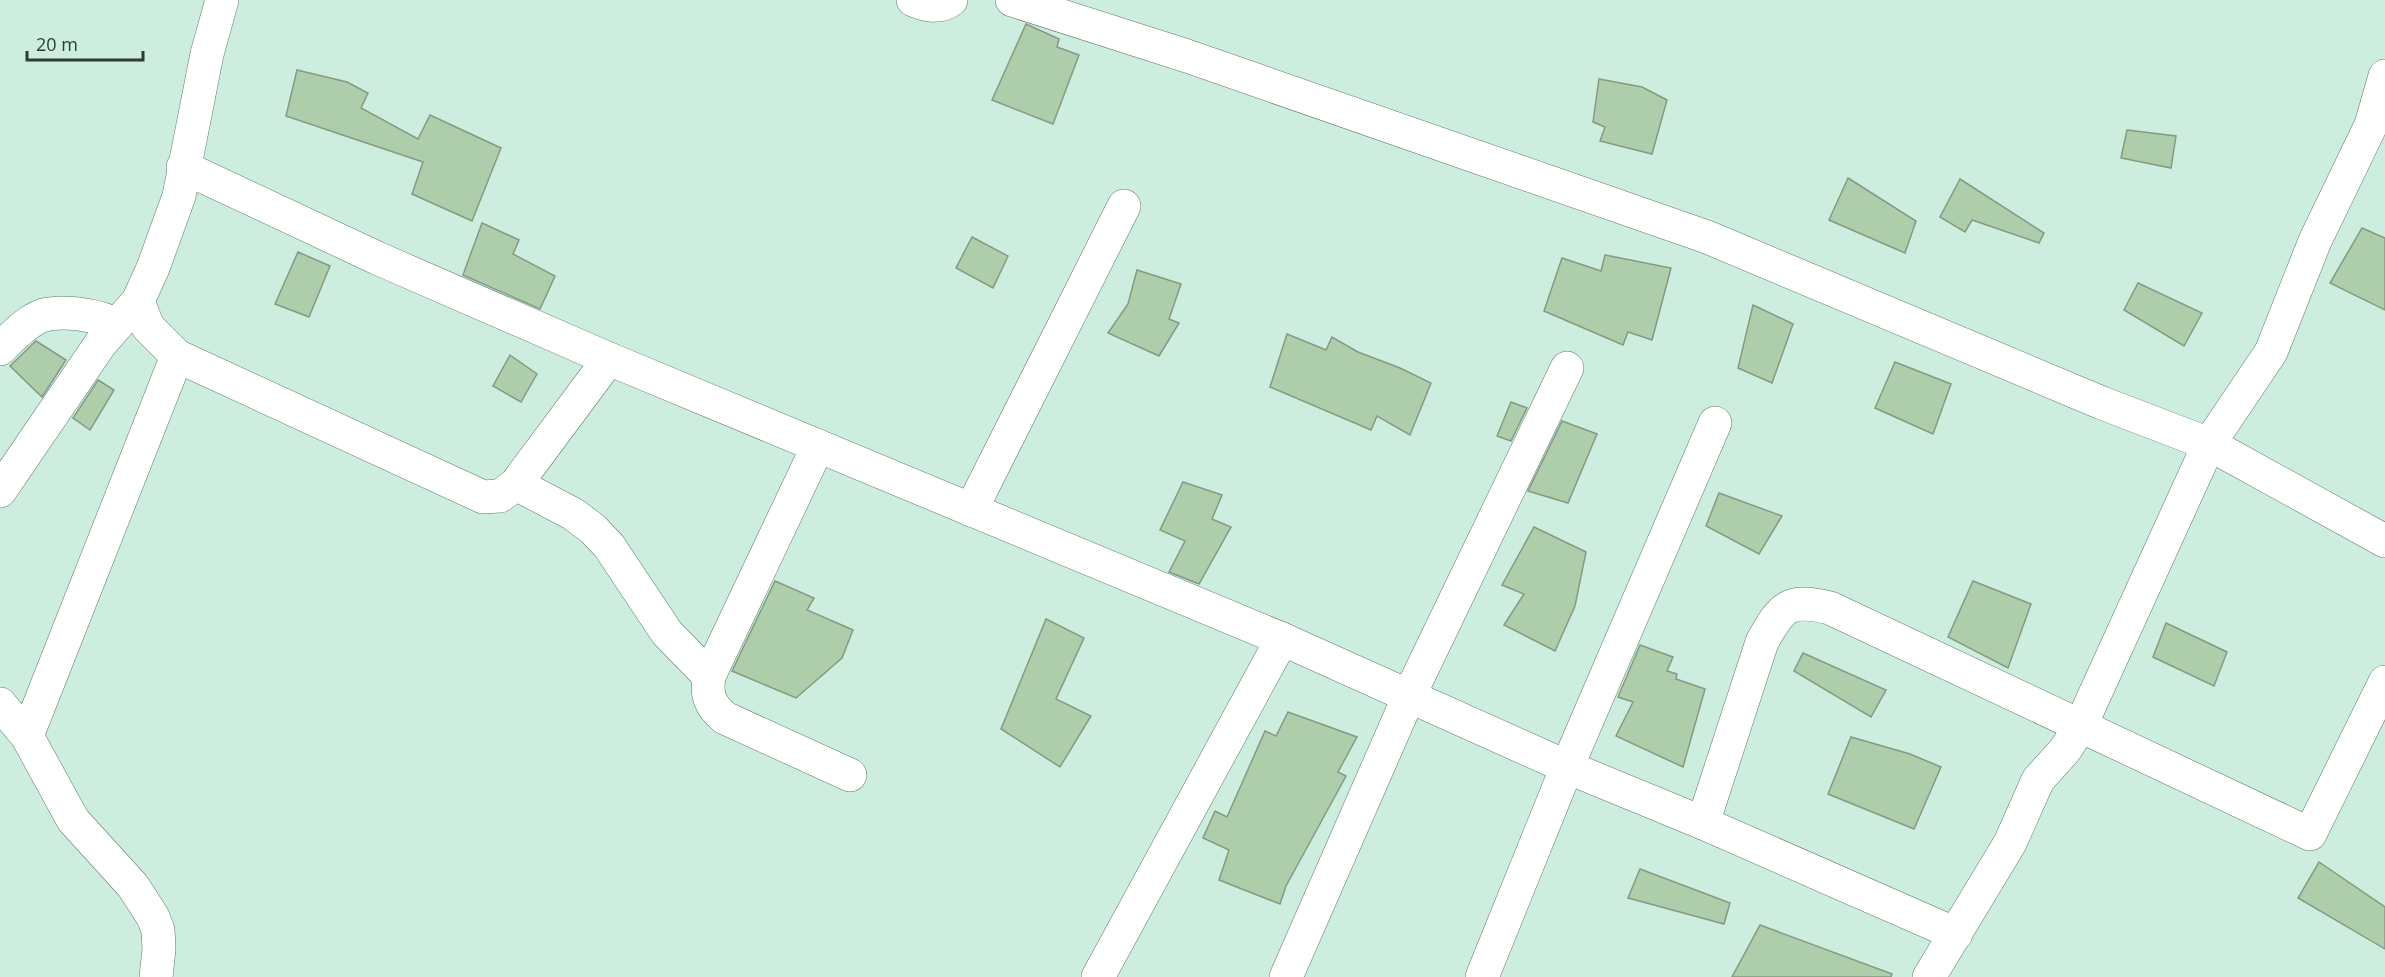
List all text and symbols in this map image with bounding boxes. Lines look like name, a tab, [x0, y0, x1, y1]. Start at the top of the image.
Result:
scale bar	[27, 24, 142, 62]
text: 20 m	[36, 32, 78, 56]

